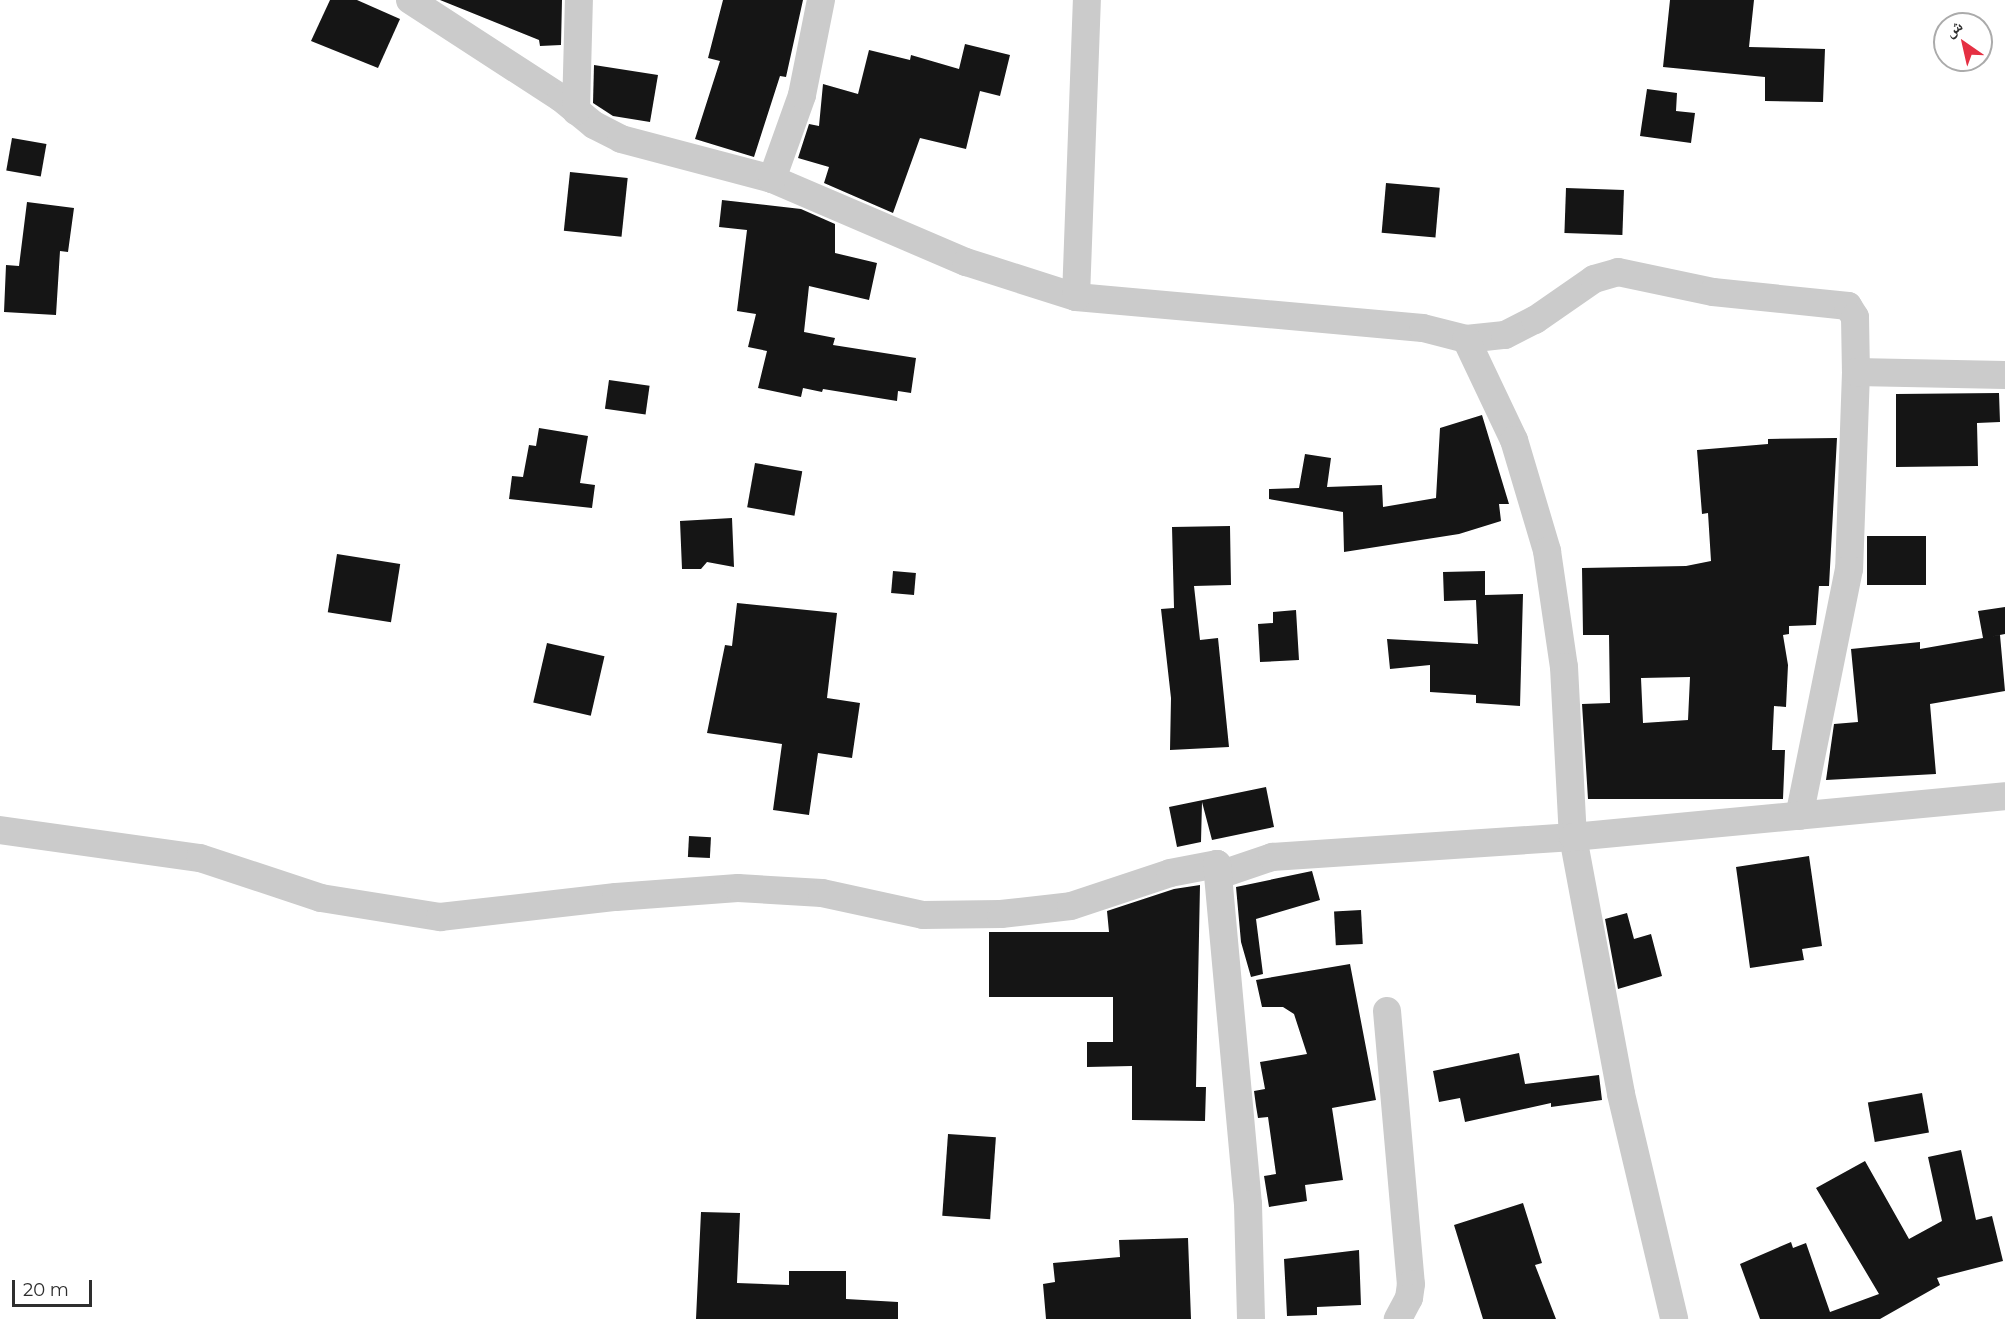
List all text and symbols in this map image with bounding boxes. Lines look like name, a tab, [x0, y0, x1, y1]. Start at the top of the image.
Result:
north arrow	[1933, 12, 1993, 72]
text: ش	[1941, 16, 1966, 41]
scale bar	[15, 1268, 94, 1306]
text: 20 m	[23, 1279, 69, 1301]

